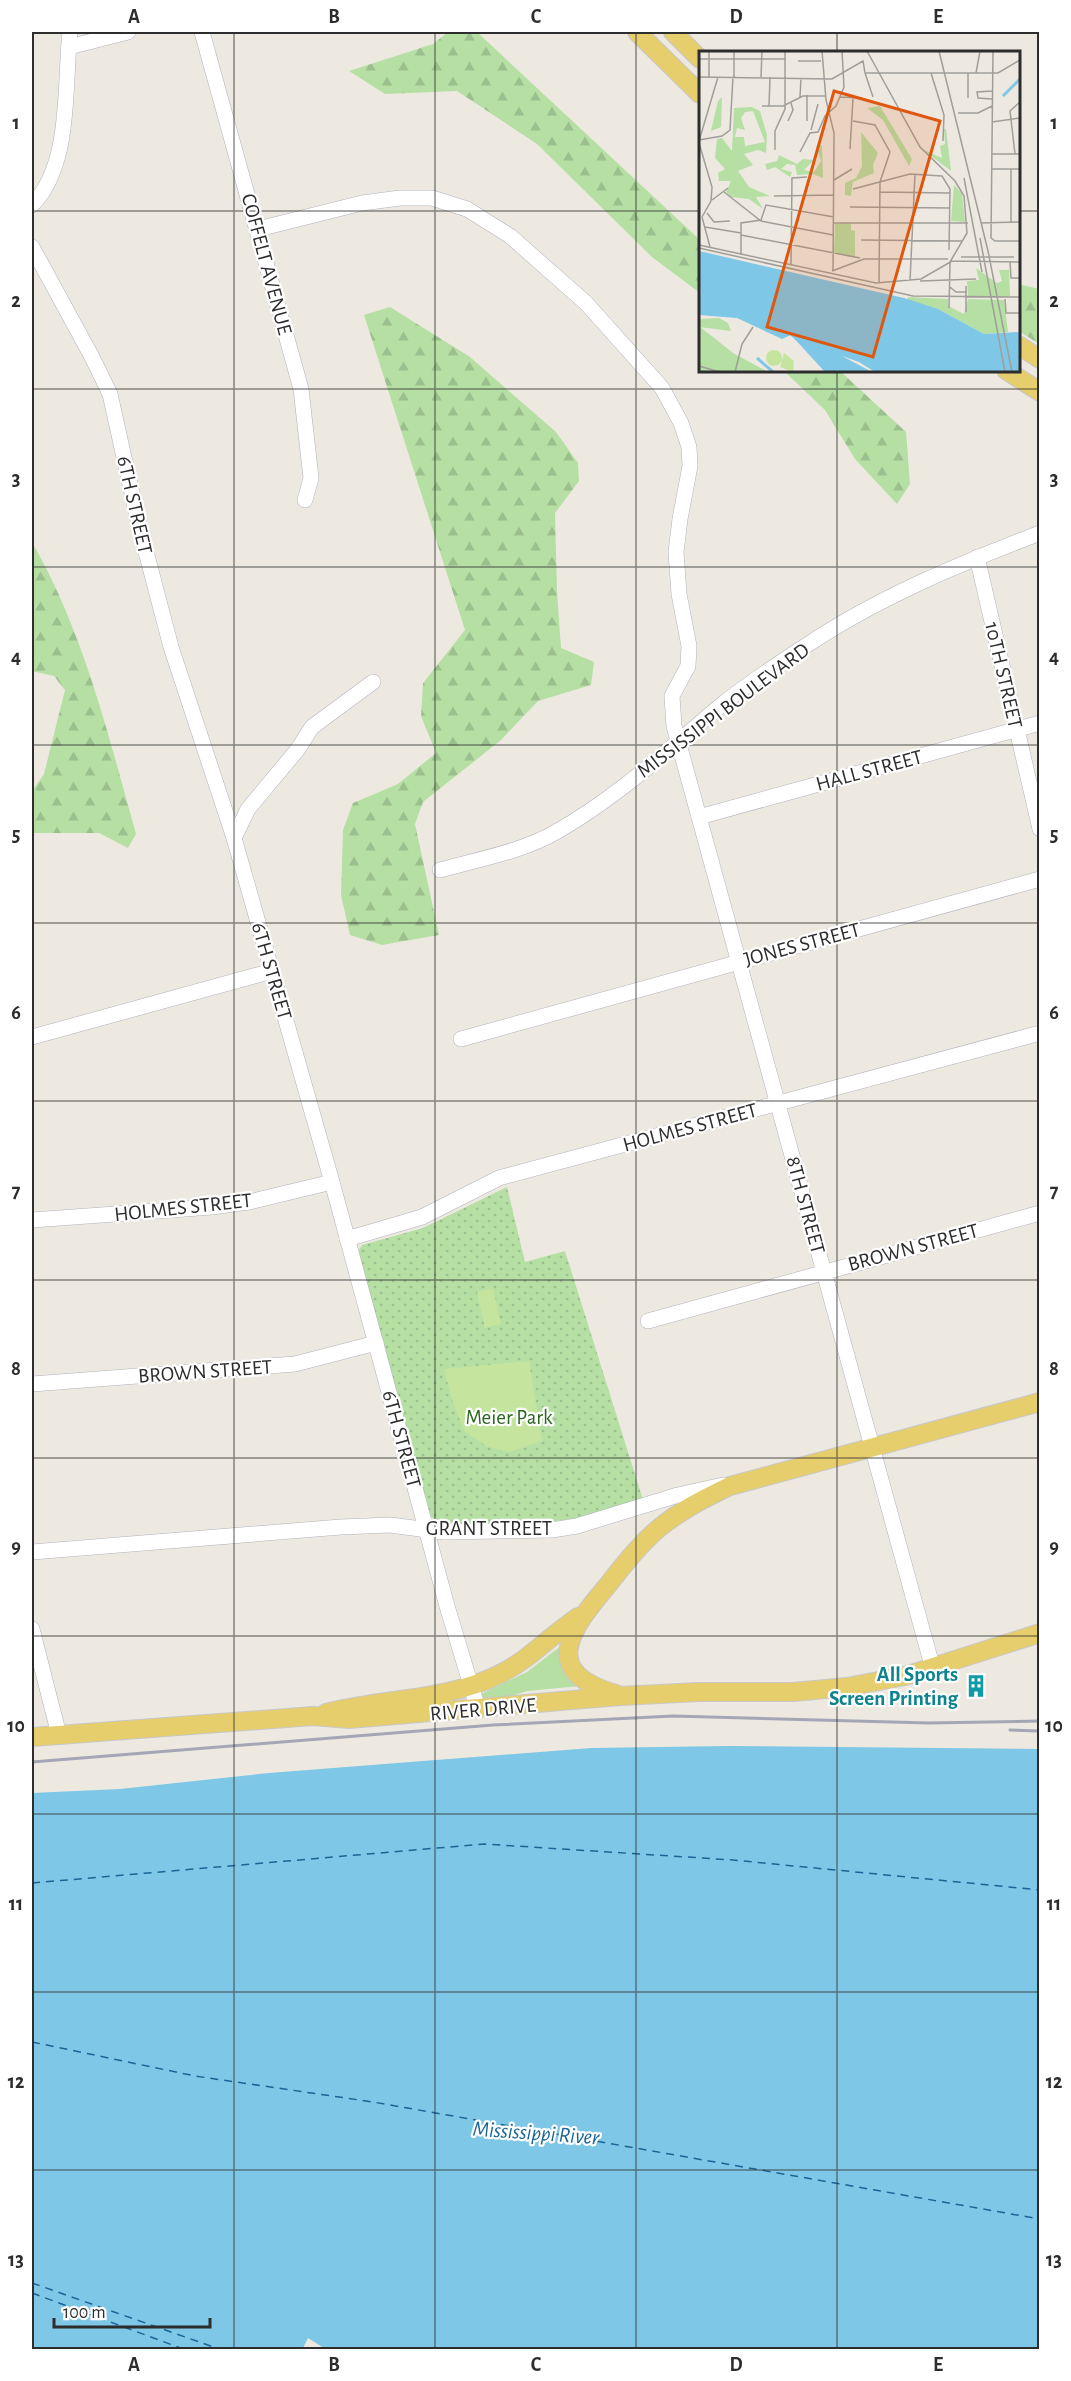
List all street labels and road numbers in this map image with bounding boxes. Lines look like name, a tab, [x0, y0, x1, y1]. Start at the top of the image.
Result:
street label: COFFELT AVENUE	[238, 191, 295, 337]
street label: 6TH STREET	[113, 454, 156, 556]
street label: 10TH STREET	[981, 620, 1026, 730]
street label: MISSISSIPPI BOULEVARD	[633, 639, 813, 782]
street label: HALL STREET	[814, 746, 925, 795]
street label: JONES STREET	[742, 919, 863, 970]
street label: 6TH STREET	[248, 920, 295, 1022]
street label: HOLMES STREET	[621, 1099, 760, 1156]
street label: 8TH STREET	[782, 1154, 829, 1256]
street label: HOLMES STREET	[113, 1190, 253, 1225]
street label: BROWN STREET	[846, 1220, 981, 1275]
street label: BROWN STREET	[137, 1356, 273, 1387]
street label: 6TH STREET	[378, 1388, 425, 1490]
street label: GRANT STREET	[426, 1518, 552, 1539]
street label: RIVER DRIVE	[429, 1694, 537, 1725]

